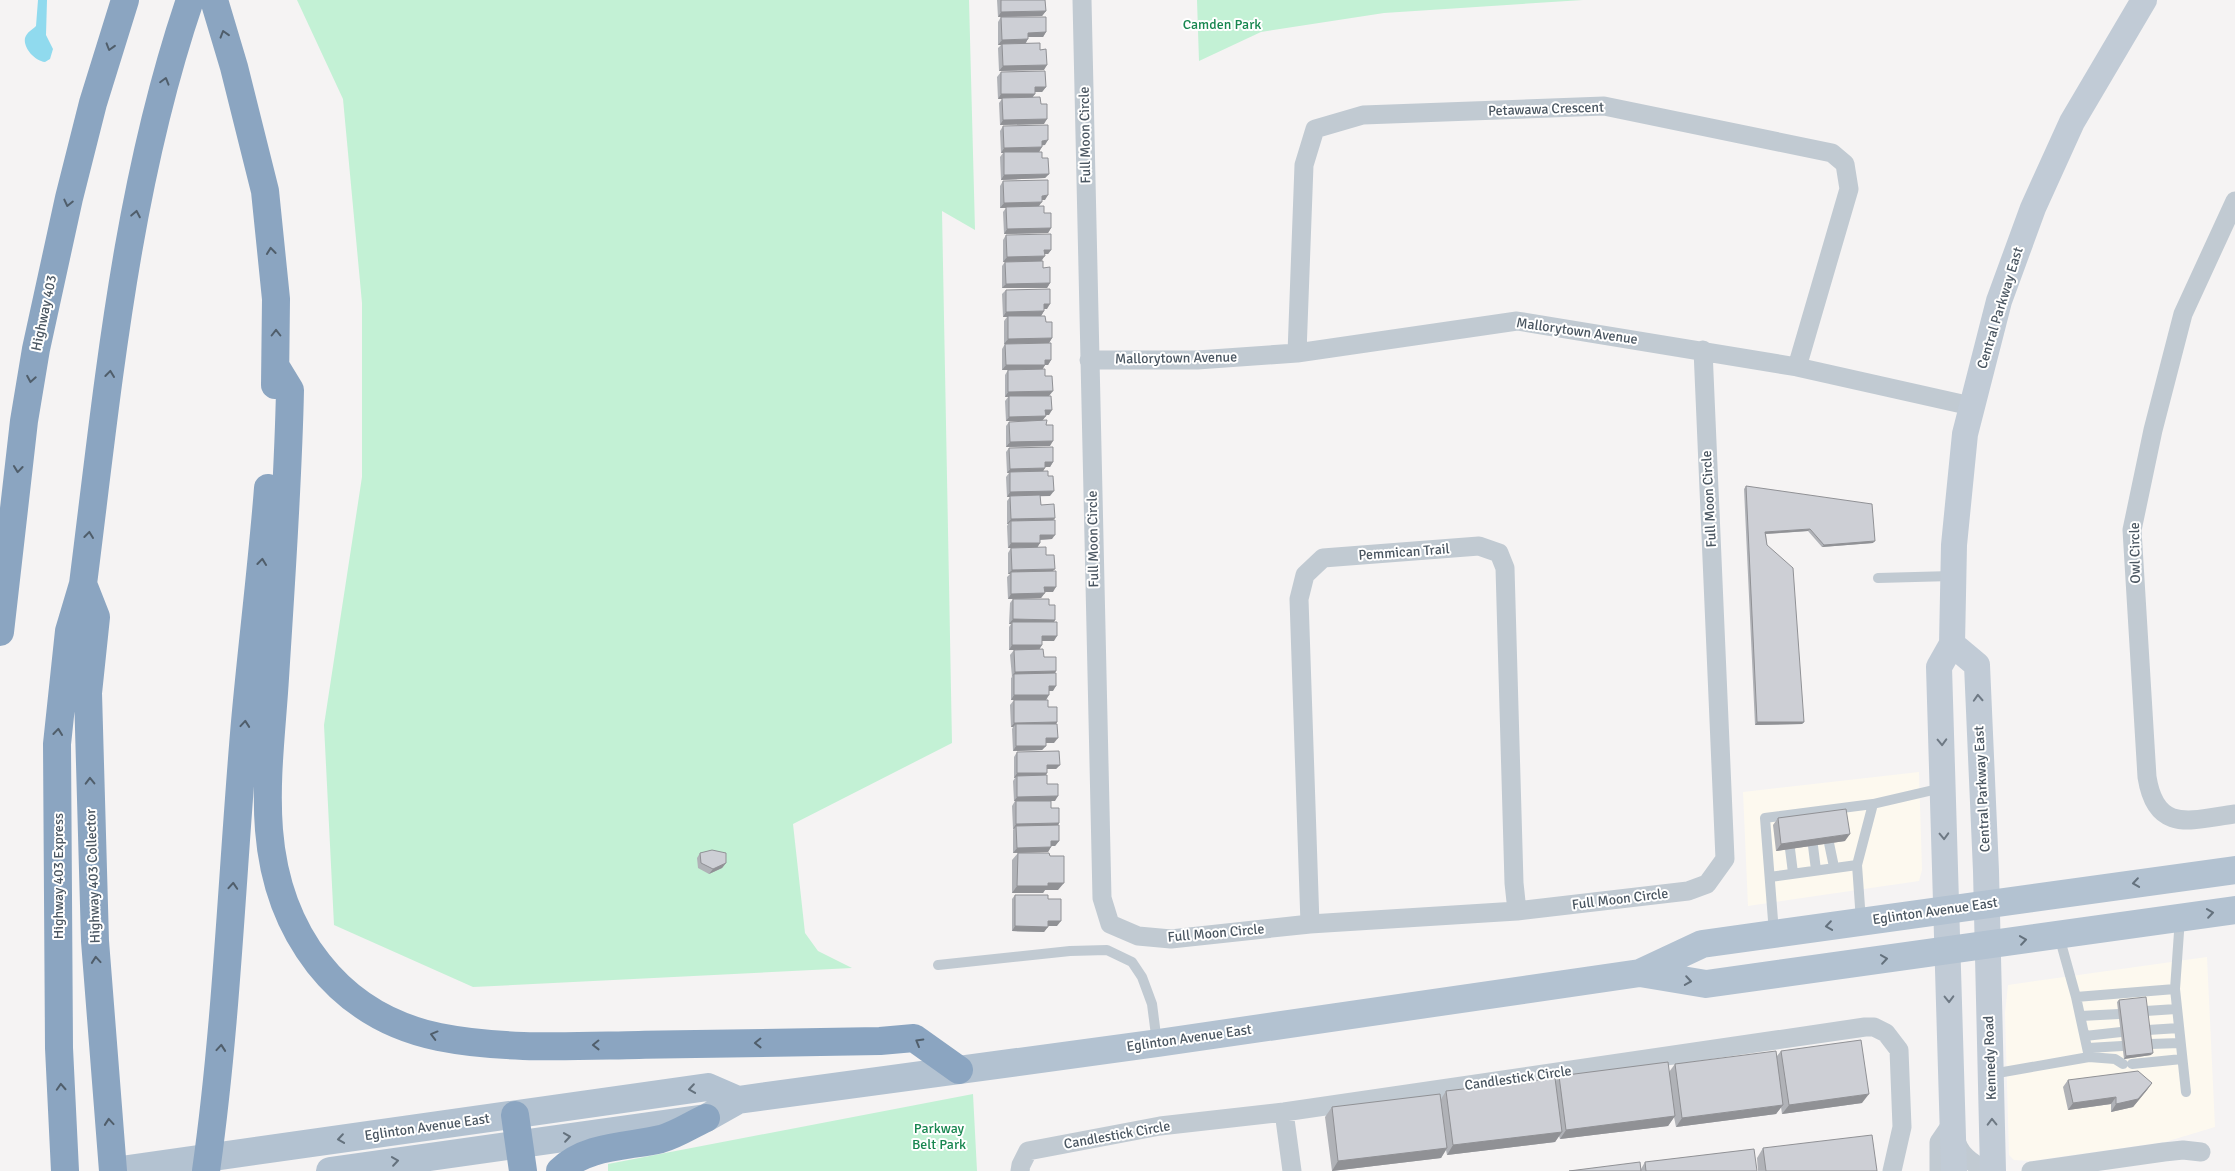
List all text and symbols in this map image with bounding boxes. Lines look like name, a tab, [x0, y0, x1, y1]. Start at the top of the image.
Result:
park label: Camden Park	[1183, 16, 1261, 33]
one-way arrow	[220, 30, 230, 38]
one-way arrow	[106, 42, 116, 50]
one-way arrow	[160, 78, 170, 86]
street label: Full Moon Circle	[1076, 86, 1094, 184]
street label: Petawawa Crescent	[1488, 98, 1604, 120]
one-way arrow	[63, 199, 74, 208]
one-way arrow	[130, 209, 140, 218]
street label: Central Parkway East	[1973, 245, 2027, 371]
one-way arrow	[266, 247, 277, 255]
street label: Highway 403	[28, 273, 60, 353]
street label: Mallorytown Avenue	[1515, 314, 1639, 348]
one-way arrow	[271, 329, 281, 336]
street label: Mallorytown Avenue	[1115, 348, 1237, 368]
one-way arrow	[104, 370, 115, 378]
one-way arrow	[26, 375, 36, 384]
street label: Full Moon Circle	[1698, 450, 1720, 548]
one-way arrow	[13, 466, 24, 474]
street label: Full Moon Circle	[1084, 490, 1102, 588]
street label: Owl Circle	[2126, 522, 2144, 584]
one-way arrow	[83, 531, 94, 539]
street label: Pemmican Trail	[1358, 540, 1450, 564]
one-way arrow	[256, 558, 267, 566]
one-way arrow	[1973, 694, 1984, 702]
one-way arrow	[239, 720, 250, 728]
street label: Central Parkway East	[1970, 725, 1994, 853]
one-way arrow	[52, 728, 63, 736]
one-way arrow	[1937, 739, 1947, 747]
one-way arrow	[85, 776, 96, 784]
street label: Highway 403 Collector	[82, 808, 104, 944]
street label: Highway 403 Express	[50, 813, 67, 939]
one-way arrow	[1939, 833, 1950, 841]
one-way arrow	[2132, 878, 2140, 888]
one-way arrow	[227, 882, 238, 890]
street label: Full Moon Circle	[1571, 885, 1669, 913]
street label: Eglinton Avenue East	[1871, 894, 1999, 928]
one-way arrow	[2206, 909, 2215, 919]
street label: Full Moon Circle	[1167, 920, 1265, 946]
one-way arrow	[1824, 920, 1832, 931]
one-way arrow	[2019, 935, 2027, 946]
one-way arrow	[1880, 954, 1888, 965]
one-way arrow	[91, 956, 102, 964]
one-way arrow	[1684, 975, 1692, 985]
one-way arrow	[1944, 996, 1954, 1003]
street label: Kennedy Road	[1980, 1016, 2000, 1100]
street label: Eglinton Avenue East	[1125, 1021, 1253, 1055]
one-way arrow	[429, 1030, 438, 1041]
one-way arrow	[754, 1038, 762, 1048]
one-way arrow	[915, 1039, 924, 1049]
one-way arrow	[591, 1040, 599, 1050]
one-way arrow	[215, 1044, 226, 1052]
street label: Candlestick Circle	[1463, 1062, 1573, 1094]
one-way arrow	[56, 1083, 67, 1091]
one-way arrow	[688, 1083, 696, 1094]
street label: Eglinton Avenue East	[363, 1110, 491, 1144]
street label: Candlestick Circle	[1062, 1117, 1172, 1153]
one-way arrow	[104, 1118, 115, 1126]
one-way arrow	[1987, 1118, 1997, 1126]
park label: Parkway Belt Park	[912, 1120, 966, 1153]
one-way arrow	[563, 1132, 572, 1142]
one-way arrow	[336, 1133, 344, 1144]
one-way arrow	[392, 1156, 400, 1167]

